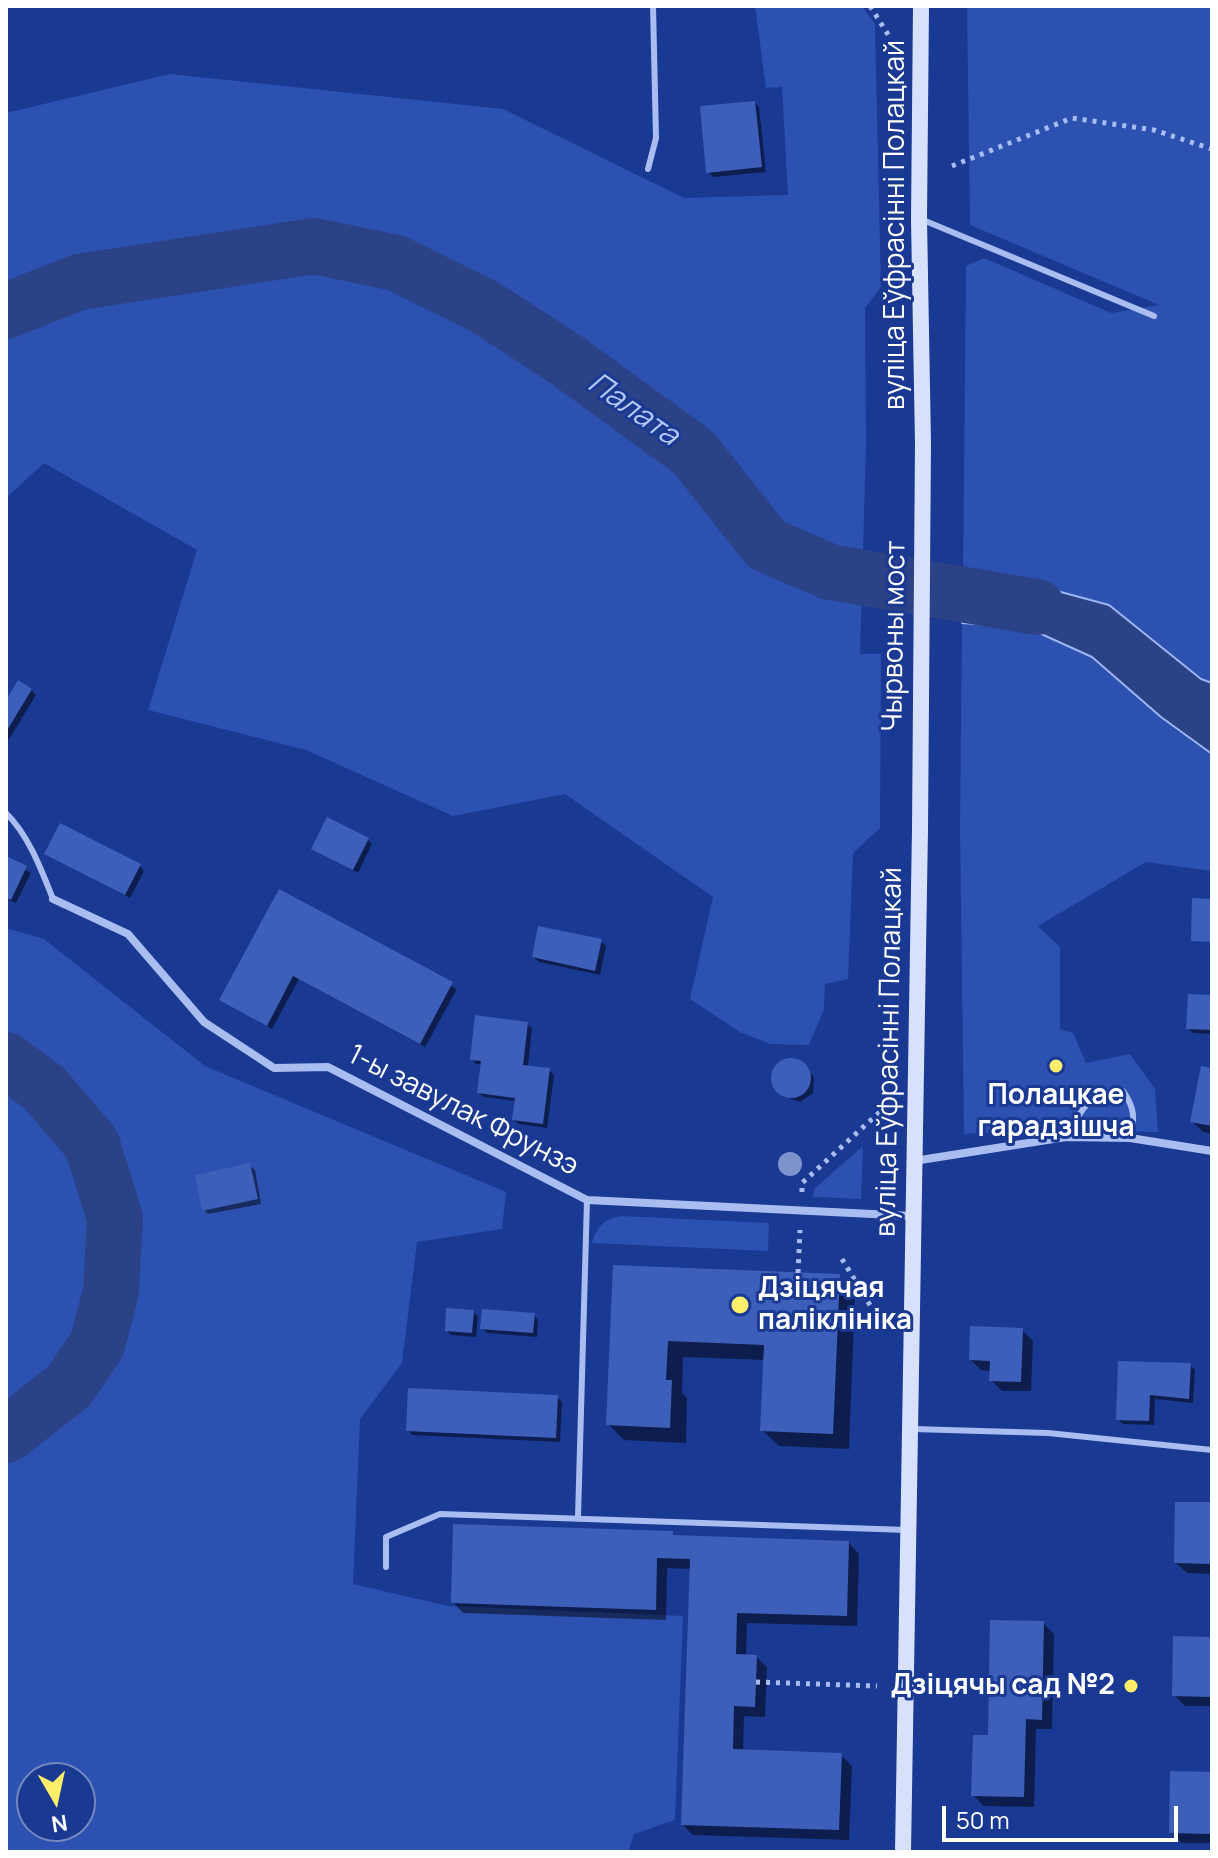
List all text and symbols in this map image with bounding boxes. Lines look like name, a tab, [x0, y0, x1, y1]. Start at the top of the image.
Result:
street label: вуліца Еўфрасінні Полацкай	[879, 40, 913, 410]
water label: Палата	[581, 366, 685, 454]
street label: Чырвоны мост	[877, 540, 913, 732]
street label: вуліца Еўфрасінні Полацкай	[870, 867, 910, 1237]
street label: 1-ы завулак Фрунзэ	[342, 1038, 584, 1184]
marker: Полацкае гарадзішча	[1047, 1057, 1065, 1075]
place label: Полацкае гарадзішча	[977, 1079, 1135, 1145]
place label: Дзіцячая паліклініка	[758, 1272, 912, 1338]
marker: Дзіцячая паліклініка	[729, 1294, 751, 1316]
place label: Дзіцячы сад №2	[891, 1669, 1115, 1703]
marker: Дзіцячы сад №2	[1122, 1677, 1140, 1695]
north arrow	[16, 1762, 96, 1842]
scale bar	[946, 1790, 1182, 1840]
text: 50 m	[956, 1803, 1010, 1836]
text: N	[49, 1808, 70, 1840]

